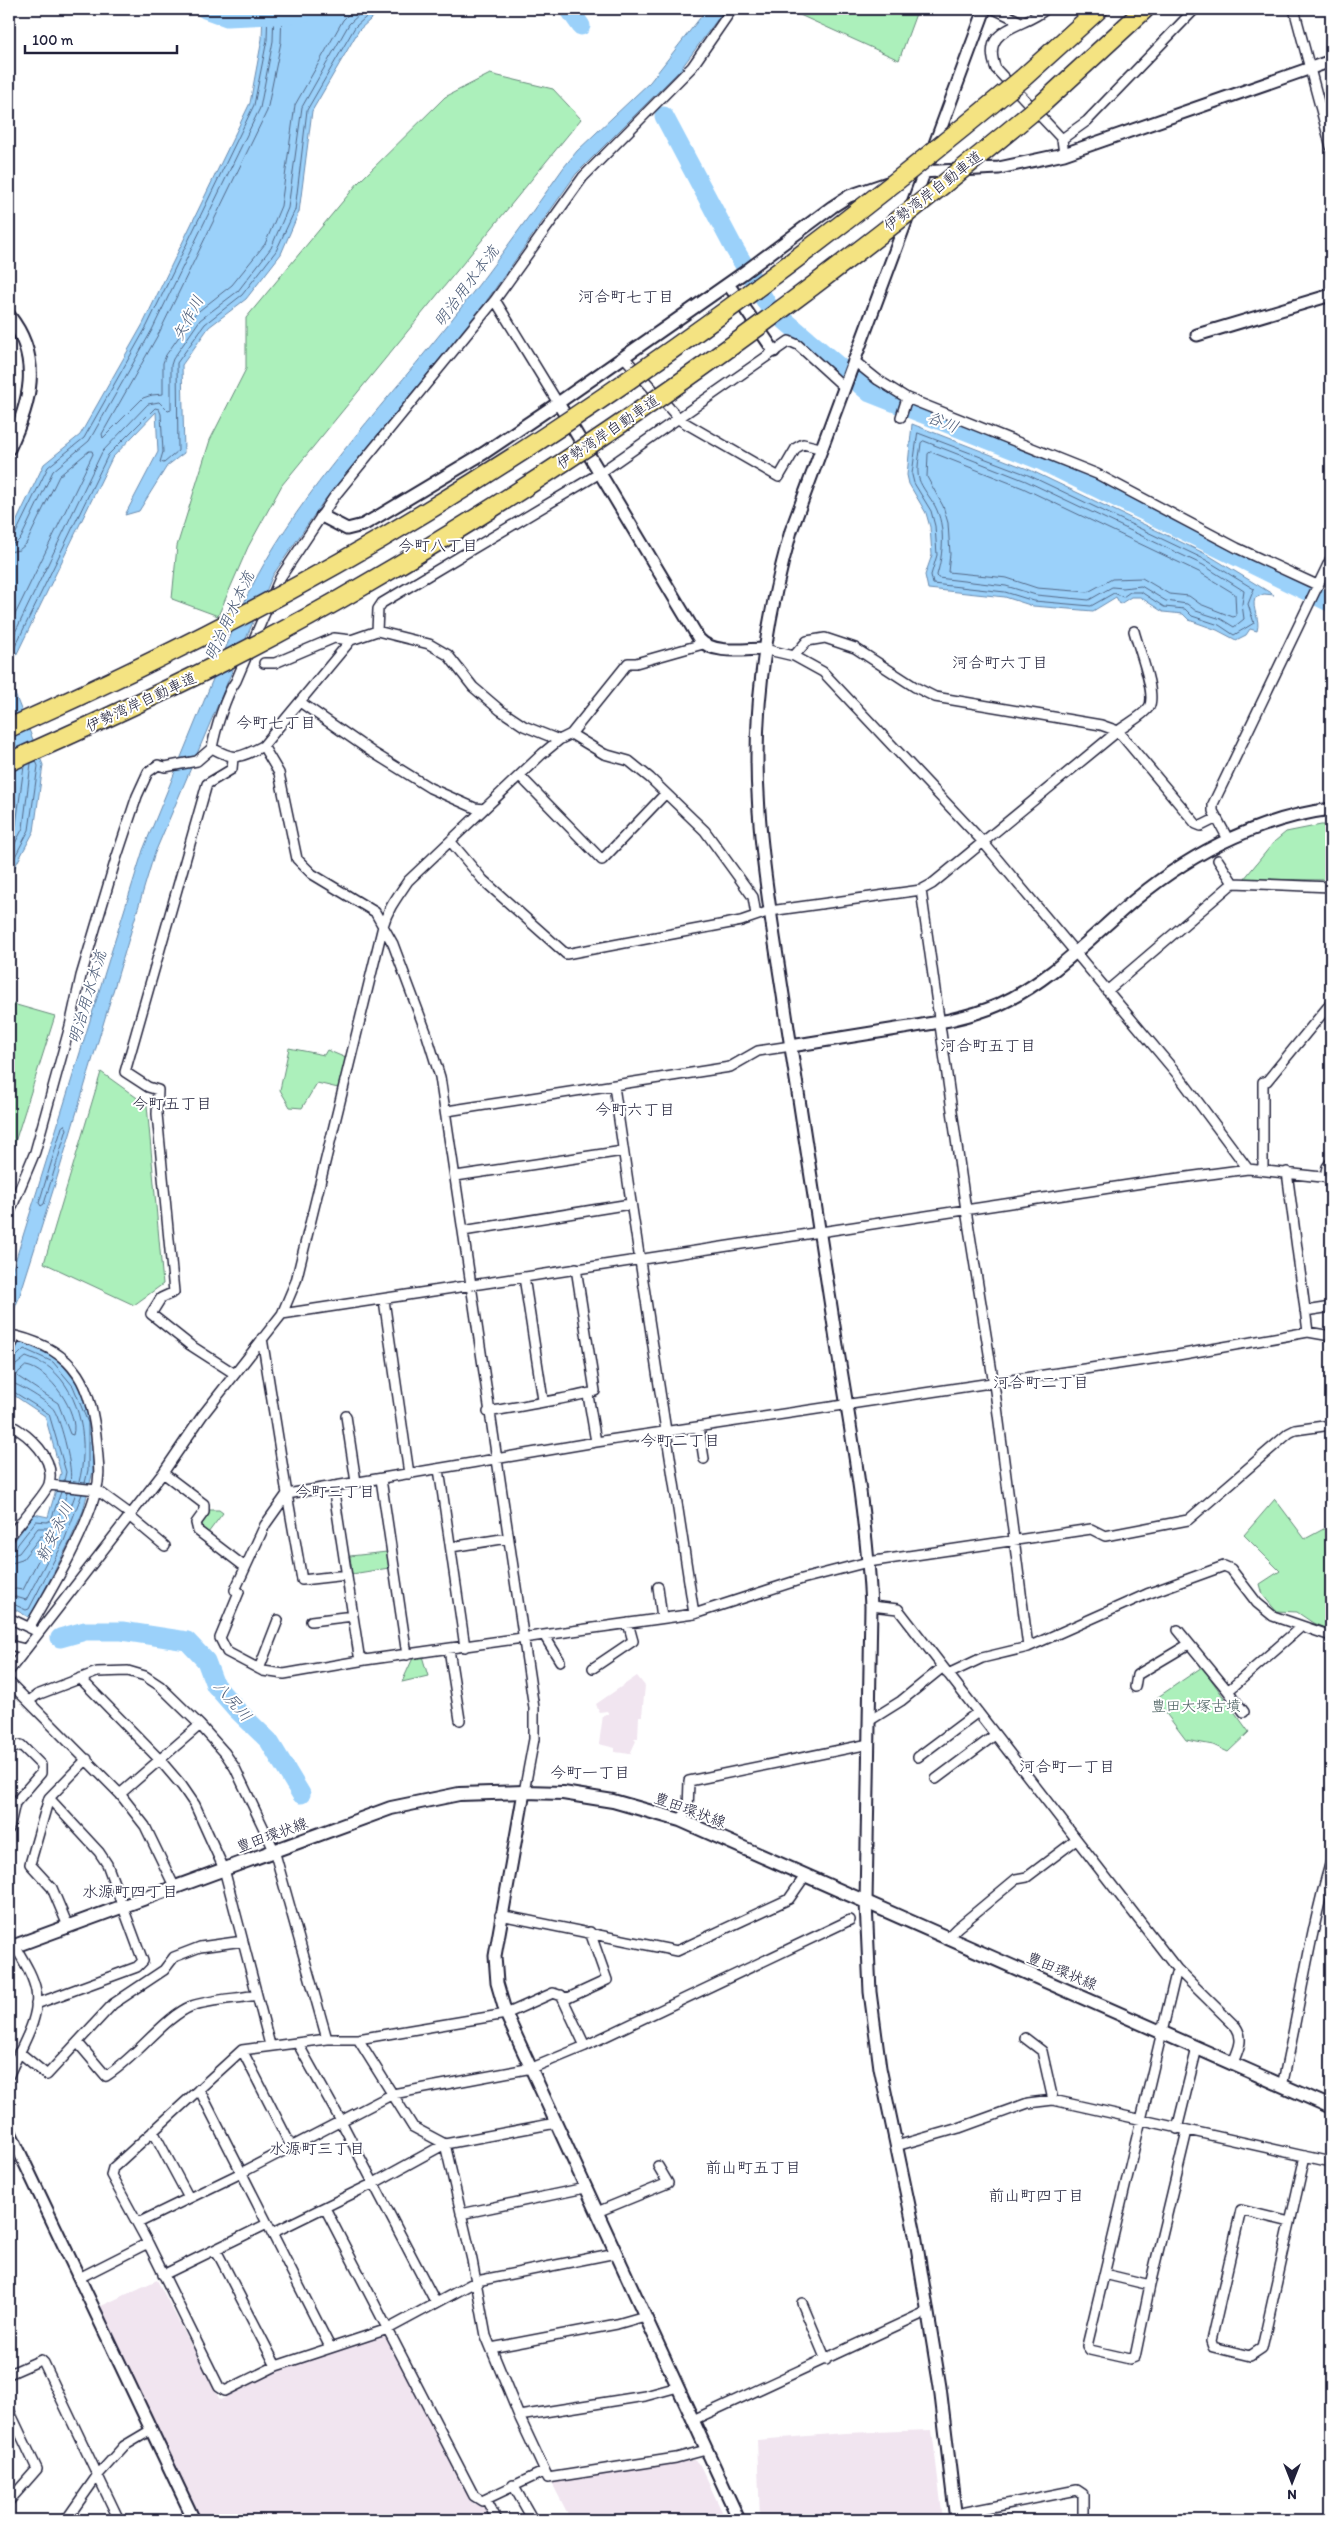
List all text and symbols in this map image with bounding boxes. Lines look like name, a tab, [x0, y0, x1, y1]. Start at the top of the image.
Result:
scale bar	[25, 22, 178, 54]
text: 100 m	[32, 31, 74, 49]
street label: 伊勢湾岸自動車道	[880, 147, 986, 235]
water label: 明治用水本流	[430, 241, 503, 330]
district label: 河合町七丁目	[578, 287, 674, 306]
water label: 矢作川	[168, 292, 208, 344]
street label: 伊勢湾岸自動車道	[553, 391, 663, 473]
water label: 谷川	[925, 407, 961, 437]
district label: 今町八丁目	[398, 536, 478, 555]
water label: 明治用水本流	[200, 568, 258, 664]
district label: 河合町六丁目	[952, 653, 1048, 672]
street label: 伊勢湾岸自動車道	[83, 668, 199, 736]
district label: 今町七丁目	[236, 713, 316, 732]
water label: 明治用水本流	[64, 947, 110, 1046]
district label: 河合町五丁目	[940, 1036, 1036, 1055]
district label: 今町五丁目	[132, 1094, 212, 1113]
district label: 今町六丁目	[595, 1100, 675, 1119]
district label: 河合町二丁目	[993, 1373, 1089, 1392]
district label: 今町二丁目	[640, 1431, 720, 1450]
district label: 今町三丁目	[295, 1482, 375, 1501]
water label: 新安永川	[31, 1499, 77, 1565]
water label: 八尻川	[210, 1677, 256, 1725]
park label: 豊田大塚古墳	[1151, 1697, 1241, 1715]
district label: 河合町一丁目	[1019, 1757, 1115, 1776]
district label: 今町一丁目	[550, 1763, 630, 1782]
street label: 豊田環状線	[652, 1789, 728, 1831]
street label: 豊田環状線	[234, 1814, 310, 1856]
district label: 水源町四丁目	[82, 1882, 178, 1901]
street label: 豊田環状線	[1024, 1948, 1100, 1994]
district label: 水源町三丁目	[269, 2139, 365, 2158]
district label: 前山町五丁目	[705, 2158, 801, 2177]
district label: 前山町四丁目	[988, 2186, 1084, 2205]
north arrow	[1268, 2456, 1318, 2506]
text: N	[1287, 2486, 1297, 2503]

